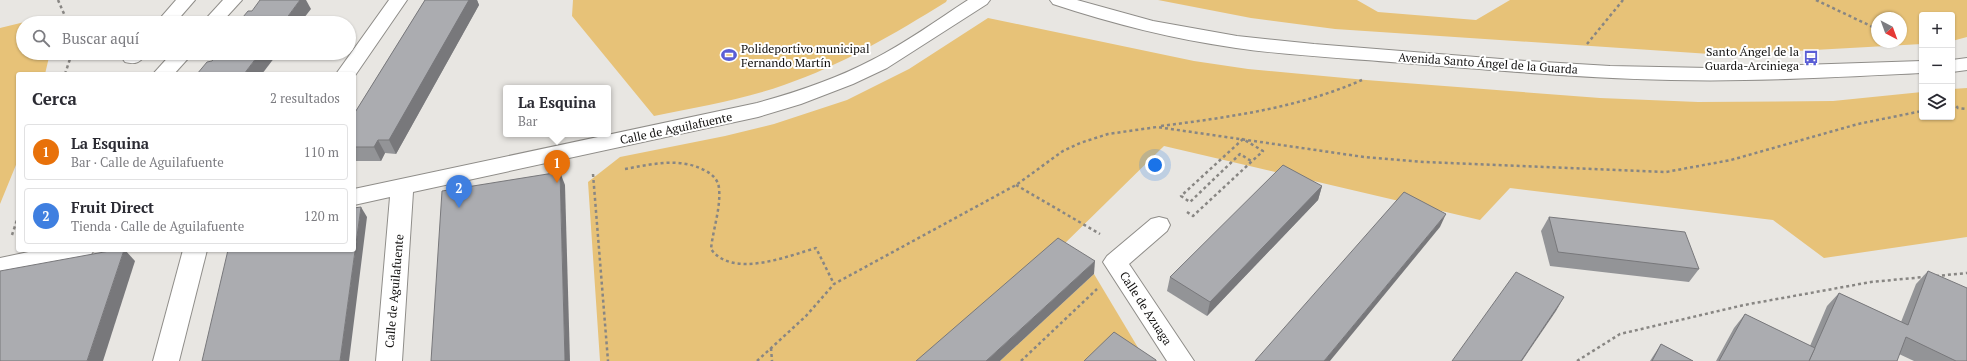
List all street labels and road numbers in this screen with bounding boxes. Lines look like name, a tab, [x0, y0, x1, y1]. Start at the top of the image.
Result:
street label: Avenida Santo Ángel de la Guarda	[1398, 49, 1578, 77]
street label: Calle de Aguilafuente	[619, 109, 733, 147]
street label: Calle de Aguilafuente	[382, 233, 406, 349]
street label: Calle de Azuaga	[1117, 268, 1175, 348]

